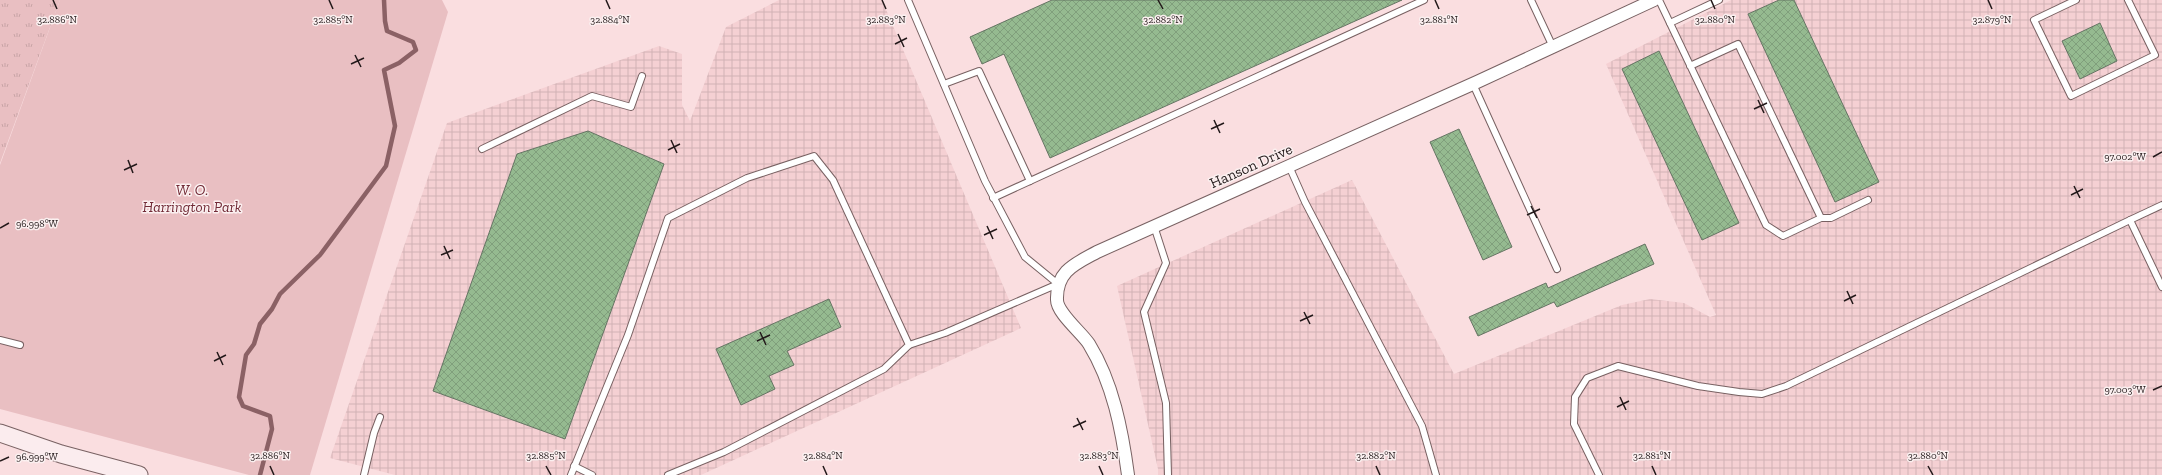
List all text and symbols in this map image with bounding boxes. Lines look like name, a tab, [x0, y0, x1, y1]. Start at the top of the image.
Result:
text: 32.886°N	[37, 14, 77, 26]
text: 32.885°N	[313, 14, 353, 26]
text: 32.884°N	[590, 14, 630, 26]
text: 32.883°N	[866, 14, 906, 26]
text: 32.882°N	[1143, 14, 1183, 26]
text: 32.881°N	[1420, 14, 1459, 26]
text: 32.880°N	[1695, 14, 1736, 26]
text: 32.879°N	[1973, 14, 2012, 26]
street label: Hanson Drive	[1207, 140, 1295, 192]
text: 97.002°W	[2104, 151, 2146, 163]
park label: W. O. Harrington Park	[143, 181, 242, 216]
text: 96.998°W	[16, 218, 59, 230]
text: 97.003°W	[2104, 384, 2146, 396]
text: 32.886°N	[250, 450, 290, 462]
text: 32.885°N	[526, 450, 566, 462]
text: 32.884°N	[803, 450, 843, 462]
text: 32.883°N	[1079, 450, 1119, 462]
text: 32.882°N	[1356, 450, 1396, 462]
text: 32.881°N	[1633, 450, 1672, 462]
text: 32.880°N	[1908, 450, 1949, 462]
text: 96.999°W	[16, 451, 59, 463]

